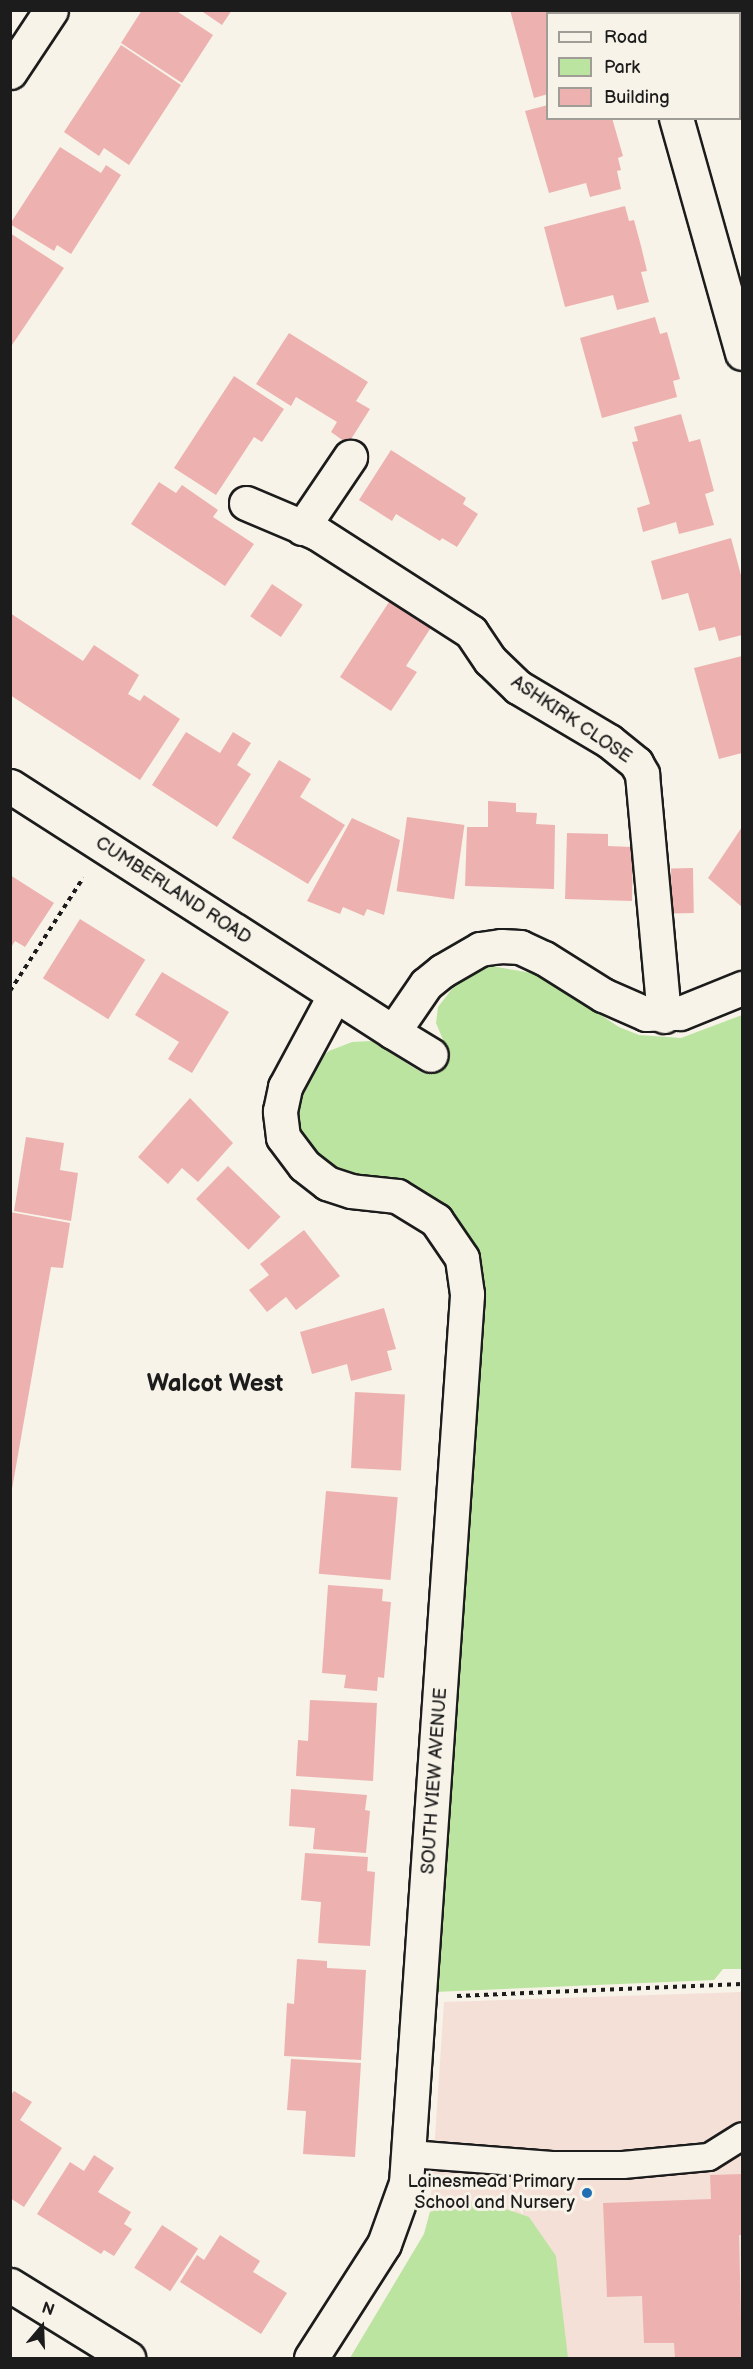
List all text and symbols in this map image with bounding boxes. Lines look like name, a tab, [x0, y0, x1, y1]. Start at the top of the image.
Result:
legend	[546, 12, 741, 120]
text: Road	[604, 27, 648, 48]
text: Park	[604, 57, 640, 78]
text: Building	[604, 87, 670, 108]
street label: ASHKIRK CLOSE	[507, 672, 635, 768]
street label: CUMBERLAND ROAD	[91, 833, 255, 949]
district label: Walcot West	[147, 1370, 283, 1398]
street label: SOUTH VIEW AVENUE	[418, 1687, 452, 1875]
place label: Lainesmead Primary School and Nursery	[407, 2172, 575, 2214]
marker: Lainesmead Primary School and Nursery	[580, 2186, 594, 2200]
north arrow	[12, 2297, 72, 2357]
text: N	[39, 2299, 57, 2320]

